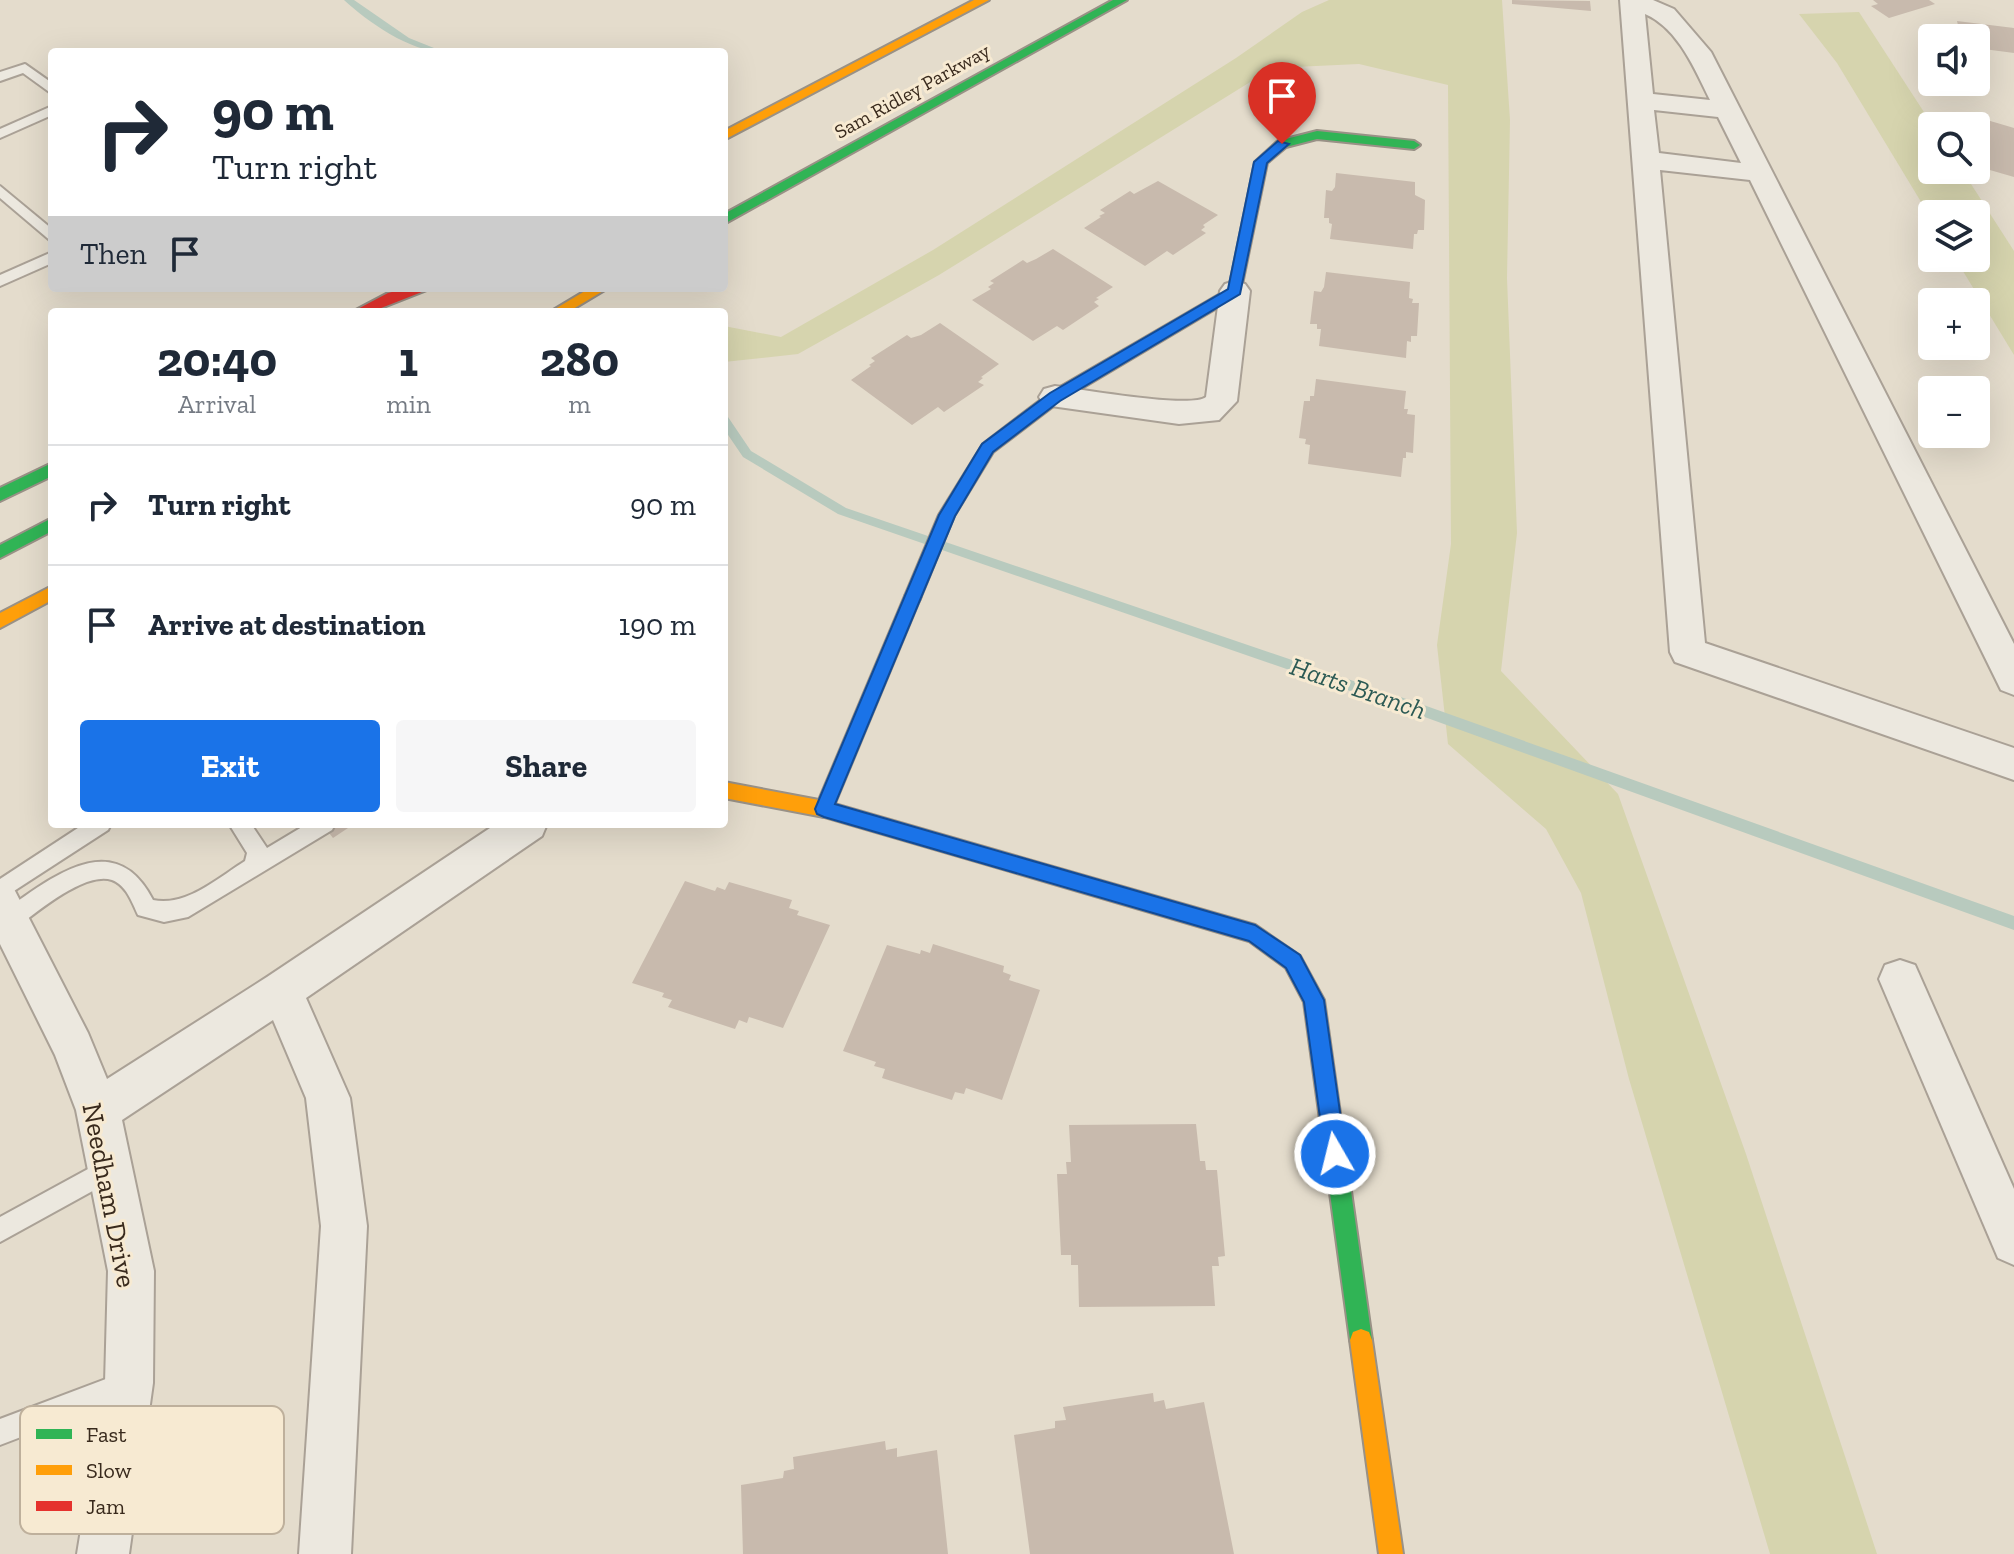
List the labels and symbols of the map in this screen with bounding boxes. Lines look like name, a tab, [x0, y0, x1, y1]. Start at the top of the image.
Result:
street label: Sam Ridley Parkway	[830, 38, 995, 144]
pin	[1248, 62, 1316, 144]
water label: Harts Branch	[1286, 650, 1430, 726]
street label: Needham Drive	[75, 1100, 144, 1290]
position arrow	[1293, 1112, 1377, 1196]
legend	[20, 1406, 284, 1534]
text: Fast	[86, 1421, 127, 1448]
text: Slow	[86, 1457, 132, 1484]
text: Jam	[86, 1493, 125, 1520]

